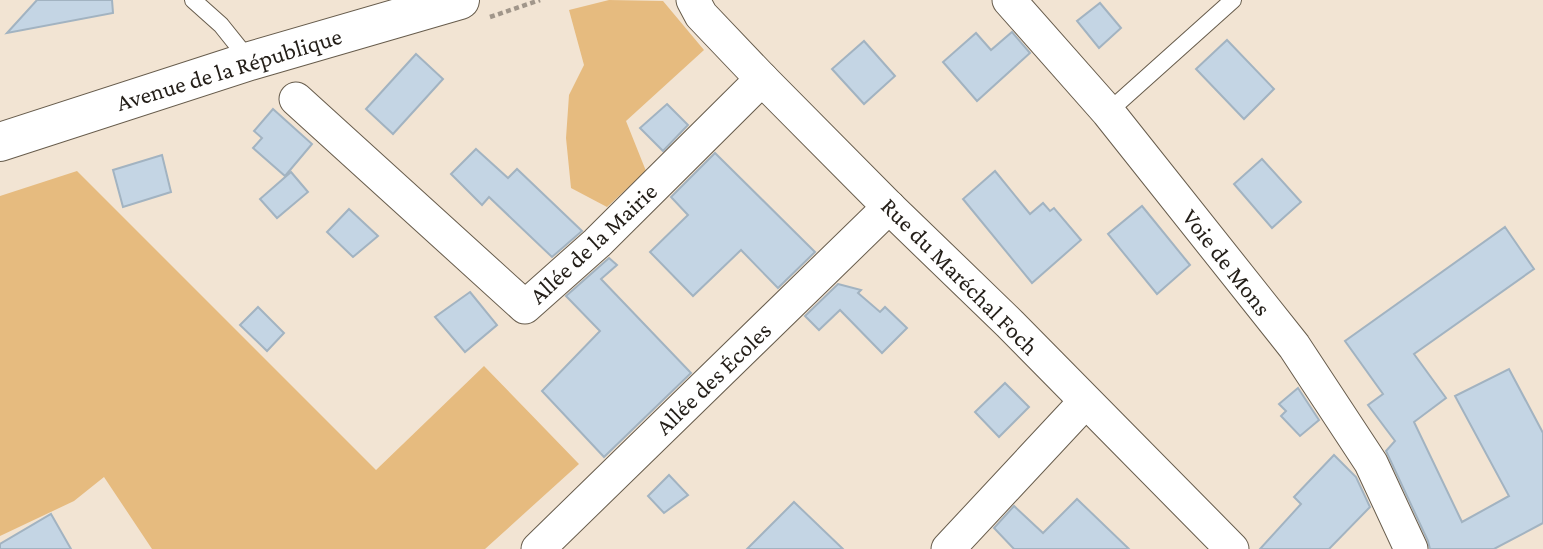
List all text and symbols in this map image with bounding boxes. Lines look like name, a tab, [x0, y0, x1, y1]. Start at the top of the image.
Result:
street label: Avenue de la République	[113, 22, 345, 116]
street label: Allée de la Mairie	[524, 177, 662, 309]
street label: Rue du Maréchal Foch	[876, 192, 1044, 360]
street label: Voie de Mons	[1177, 203, 1277, 321]
street label: Allée des Écoles	[650, 316, 776, 440]

